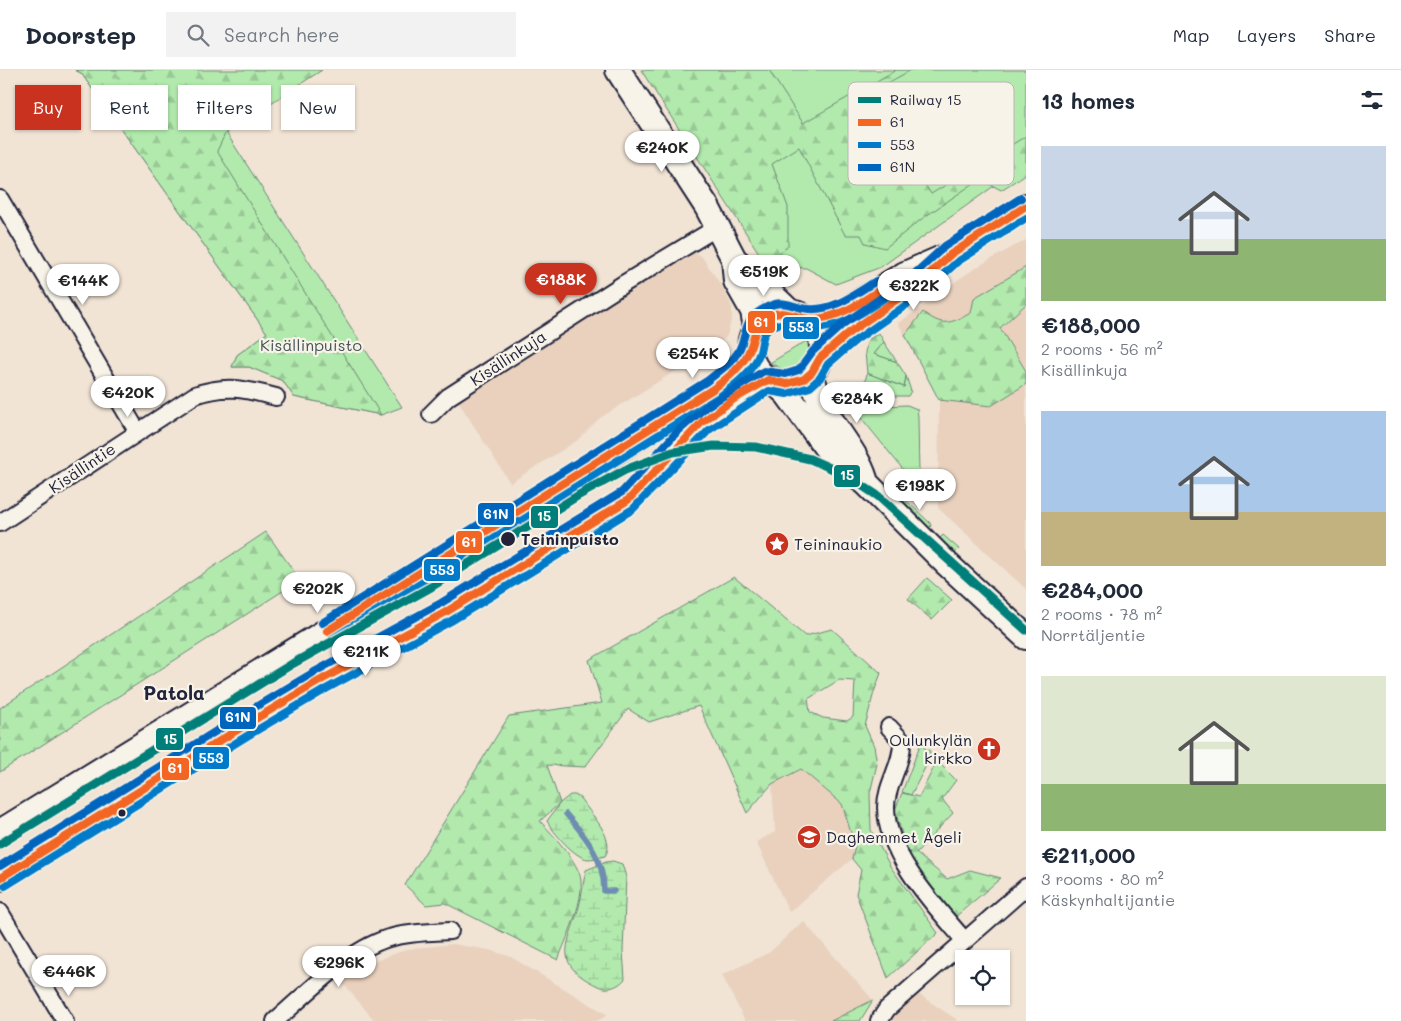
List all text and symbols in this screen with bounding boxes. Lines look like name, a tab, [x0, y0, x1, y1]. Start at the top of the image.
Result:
search box	[166, 12, 516, 57]
text: Doorstep	[25, 19, 136, 50]
icon: search	[184, 21, 212, 49]
text: Search here	[224, 22, 340, 47]
text: Map	[1173, 23, 1209, 47]
text: Layers	[1237, 23, 1296, 47]
text: Share	[1324, 23, 1376, 47]
legend	[848, 82, 1014, 185]
chip: Buy	[15, 85, 81, 130]
chip: Rent	[91, 85, 168, 130]
chip: Filters	[178, 85, 271, 130]
chip: New	[281, 85, 355, 130]
icon: filters	[1358, 86, 1386, 114]
text: 13 homes	[1041, 87, 1135, 114]
text: Railway 15	[890, 90, 961, 109]
text: 61	[890, 112, 905, 131]
pin: €240K	[627, 131, 697, 173]
text: 553	[890, 135, 915, 154]
text: €240K	[636, 136, 688, 157]
text: 61N	[890, 157, 915, 176]
icon: home	[1169, 178, 1259, 268]
pin: €519K	[729, 254, 799, 297]
text: €519K	[739, 260, 789, 281]
pin: €188K	[526, 262, 596, 305]
pin: €144K	[48, 264, 118, 306]
text: €188K	[536, 268, 586, 289]
pin: €322K	[879, 268, 949, 311]
text: €144K	[58, 269, 108, 290]
text: €322K	[889, 274, 940, 295]
line badge: 61	[747, 310, 776, 334]
text: €188,000	[1041, 311, 1140, 338]
text: 61	[754, 312, 768, 331]
line badge: 553	[782, 316, 820, 340]
text: 553	[789, 317, 813, 336]
street label: Kisällinkuja	[466, 325, 550, 390]
park label: Kisällinpuisto	[260, 334, 362, 355]
pin: €254K	[658, 336, 728, 379]
text: 2 rooms · 56 m²	[1041, 338, 1163, 359]
text: €254K	[667, 342, 719, 363]
text: Kisällinkuja	[1041, 359, 1128, 380]
pin: €420K	[93, 376, 163, 418]
text: €420K	[102, 381, 154, 402]
pin: €284K	[822, 382, 892, 424]
text: €284K	[831, 387, 883, 408]
street label: Kisällintie	[44, 438, 119, 498]
icon: home	[1169, 443, 1259, 533]
line badge: 15	[833, 464, 861, 488]
text: 15	[840, 465, 854, 484]
pin: €198K	[885, 468, 955, 511]
text: €198K	[895, 474, 945, 495]
line badge: 61N	[477, 502, 515, 526]
text: 61N	[483, 504, 509, 523]
line badge: 15	[530, 505, 559, 529]
text: 15	[537, 506, 551, 525]
place label: Teininpuisto	[521, 528, 619, 549]
line badge: 61	[455, 530, 483, 554]
marker: Teininpuisto	[499, 530, 517, 548]
place icon: Teininaukio	[764, 531, 790, 557]
text: 61	[462, 532, 476, 551]
place label: Teininaukio	[794, 533, 882, 554]
line badge: 553	[423, 558, 461, 582]
text: 553	[430, 560, 454, 579]
pin: €202K	[283, 572, 353, 614]
text: €284,000	[1041, 576, 1143, 603]
text: €202K	[292, 577, 344, 598]
text: 2 rooms · 78 m²	[1041, 603, 1162, 624]
text: Norrtäljentie	[1041, 624, 1145, 645]
pin: €211K	[331, 634, 401, 677]
text: €211K	[343, 640, 389, 661]
district label: Patola	[143, 680, 205, 705]
line badge: 61N	[219, 706, 257, 730]
text: 61N	[225, 707, 251, 726]
icon: home	[1169, 708, 1259, 798]
line badge: 15	[155, 727, 184, 751]
text: 15	[163, 729, 177, 748]
place label: Oulunkylän kirkko	[889, 729, 972, 768]
church icon: Oulunkylän kirkko	[976, 736, 1002, 762]
line badge: 553	[192, 746, 230, 770]
text: 553	[199, 748, 223, 767]
line badge: 61	[161, 757, 190, 781]
text: 61	[168, 758, 182, 777]
unlabelled marker	[117, 808, 127, 818]
school or university icon: Daghemmet Ågeli	[796, 824, 822, 850]
place label: Daghemmet Ågeli	[826, 826, 962, 847]
text: €211,000	[1041, 841, 1135, 868]
text: 3 rooms · 80 m²	[1041, 868, 1164, 889]
text: Käskynhaltijantie	[1041, 889, 1175, 910]
pin: €296K	[304, 946, 374, 988]
map controls	[955, 950, 1010, 1005]
button: locate	[955, 950, 1010, 1005]
text: €296K	[313, 951, 365, 972]
pin: €446K	[34, 954, 104, 997]
text: €446K	[42, 960, 96, 981]

